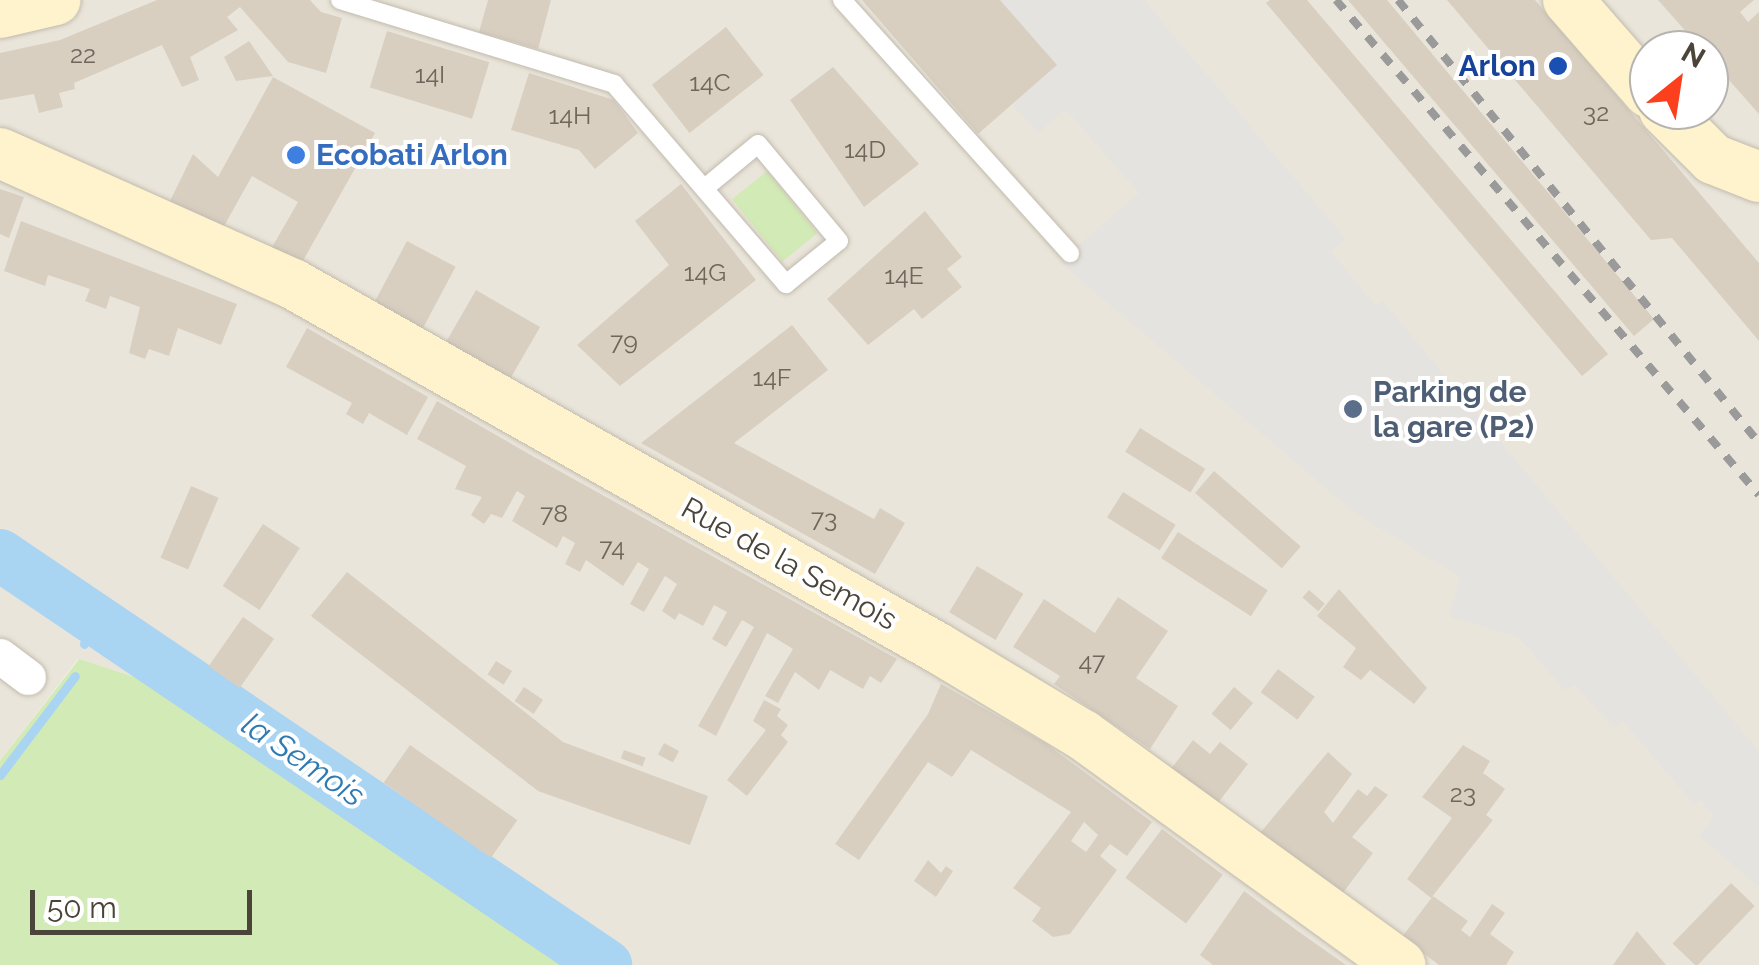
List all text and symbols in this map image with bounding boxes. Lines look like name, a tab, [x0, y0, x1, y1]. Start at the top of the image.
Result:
north arrow	[1629, 30, 1729, 130]
text: N	[1676, 36, 1711, 75]
house number: 22	[70, 39, 96, 69]
place label: Arlon	[1458, 48, 1536, 84]
marker: Arlon	[1545, 53, 1571, 79]
house number: 14I	[415, 59, 445, 89]
house number: 14C	[689, 67, 731, 97]
house number: 32	[1583, 97, 1609, 127]
house number: 14H	[549, 100, 591, 130]
house number: 14D	[844, 134, 886, 164]
place label: Ecobati Arlon	[316, 137, 509, 173]
marker: Ecobati Arlon	[285, 144, 307, 166]
house number: 14G	[684, 257, 726, 287]
house number: 14E	[884, 260, 924, 290]
house number: 79	[610, 326, 638, 356]
house number: 14F	[752, 362, 792, 392]
place label: Parking de la gare (P2)	[1373, 374, 1534, 444]
marker: Parking de la gare (P2)	[1342, 398, 1364, 420]
street label: Rue de la Semois	[675, 490, 903, 638]
house number: 78	[540, 498, 568, 528]
house number: 73	[811, 503, 837, 533]
house number: 74	[599, 532, 625, 562]
house number: 47	[1079, 646, 1105, 676]
water label: la Semois	[234, 705, 372, 815]
house number: 23	[1450, 778, 1476, 808]
scale bar	[35, 870, 258, 932]
text: 50 m	[47, 890, 117, 925]

